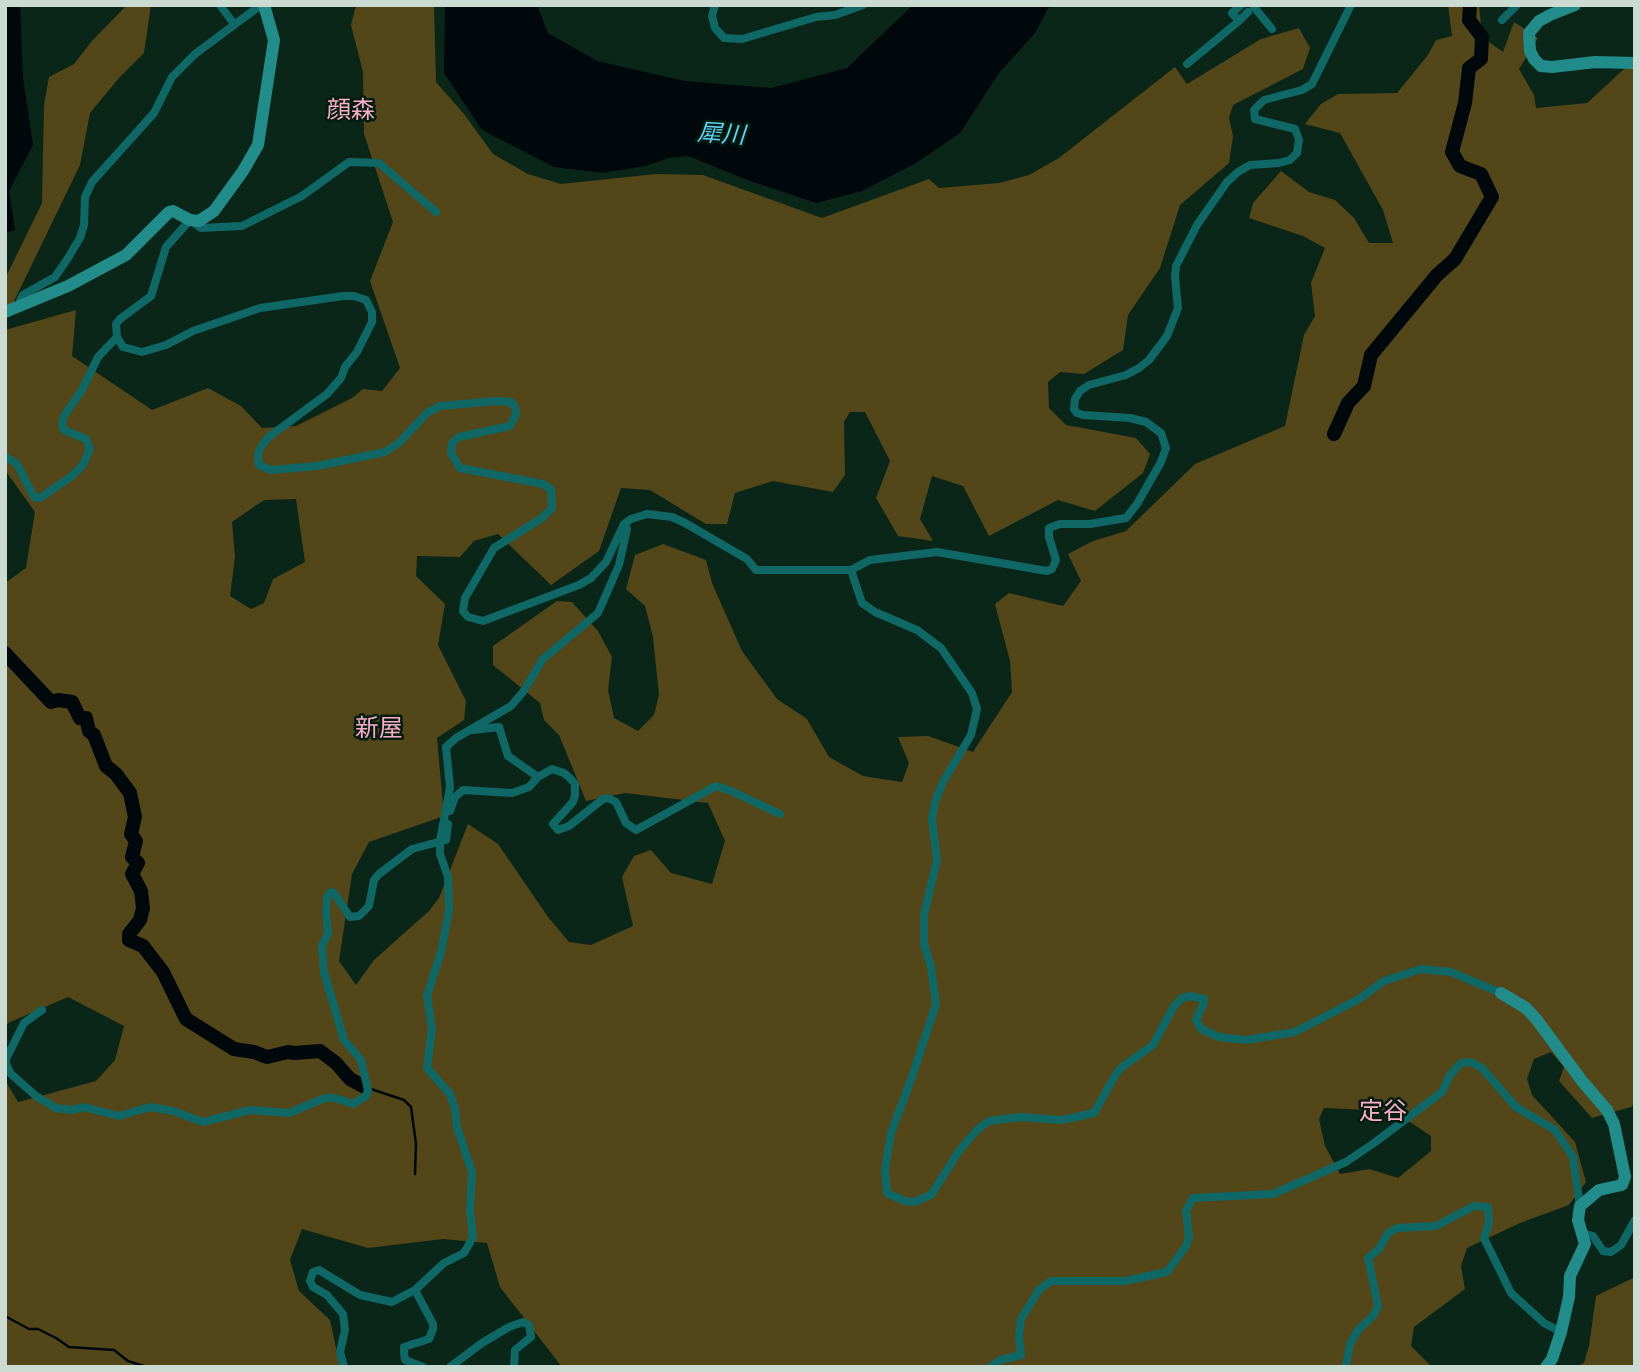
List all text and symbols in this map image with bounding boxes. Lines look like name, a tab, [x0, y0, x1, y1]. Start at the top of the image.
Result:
district label: 顔森	[327, 99, 375, 127]
water label: 犀川	[696, 121, 746, 153]
district label: 新屋	[355, 717, 403, 745]
district label: 定谷	[1359, 1100, 1407, 1128]

